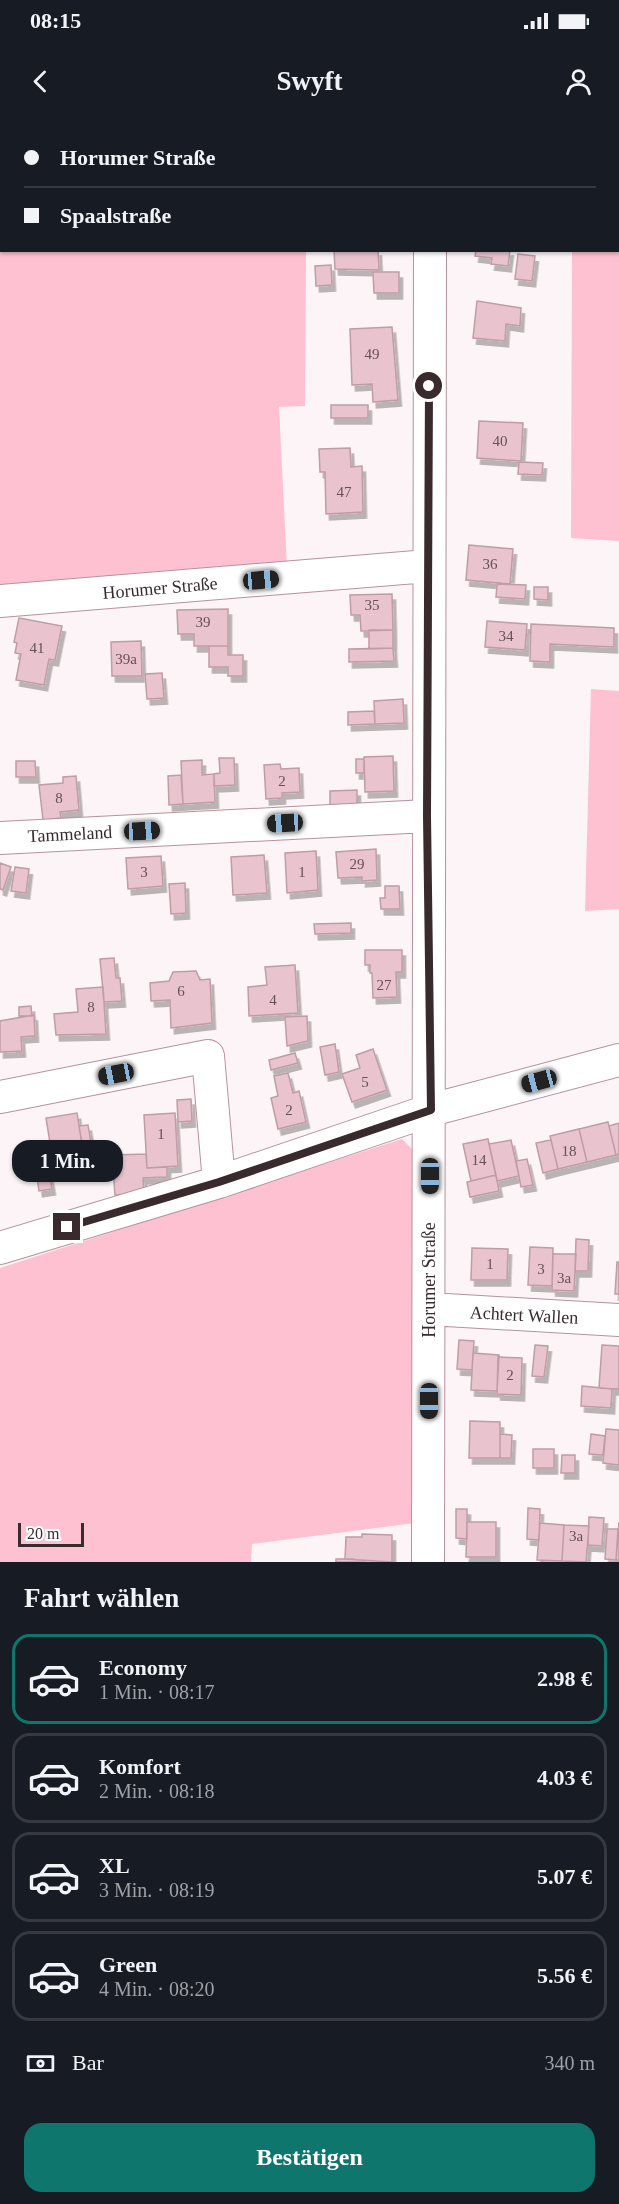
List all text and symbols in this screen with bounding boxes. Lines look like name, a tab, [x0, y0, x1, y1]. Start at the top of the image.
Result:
text: 08:15	[30, 8, 81, 33]
icon: back	[24, 65, 57, 98]
icon: person	[562, 65, 595, 98]
text: Swyft	[277, 66, 343, 96]
text: Horumer Straße	[60, 145, 215, 170]
text: Spaalstraße	[60, 203, 171, 228]
house number: 49	[365, 346, 380, 362]
route start	[415, 372, 442, 399]
house number: 40	[493, 433, 508, 449]
house number: 47	[337, 484, 352, 500]
house number: 36	[483, 556, 498, 572]
car	[242, 569, 280, 591]
street label: Horumer Straße	[102, 573, 218, 603]
house number: 35	[365, 597, 380, 613]
house number: 39	[196, 614, 211, 630]
house number: 34	[499, 628, 514, 644]
house number: 41	[30, 640, 45, 656]
house number: 39a	[115, 651, 137, 667]
house number: 2	[278, 773, 286, 789]
house number: 8	[55, 790, 63, 806]
car	[267, 813, 303, 833]
car	[124, 821, 160, 841]
street label: Tammeland	[27, 822, 113, 846]
house number: 29	[350, 856, 365, 872]
house number: 3	[140, 864, 148, 880]
house number: 1	[298, 864, 306, 880]
house number: 27	[377, 977, 392, 993]
house number: 6	[177, 983, 185, 999]
house number: 4	[269, 992, 277, 1008]
house number: 8	[87, 999, 95, 1015]
car	[97, 1062, 135, 1086]
car	[519, 1068, 559, 1094]
house number: 5	[361, 1074, 369, 1090]
house number: 2	[285, 1102, 293, 1118]
house number: 1	[157, 1126, 165, 1142]
callout: 1 Min.	[11, 1140, 122, 1182]
house number: 18	[562, 1143, 577, 1159]
text: 1 Min.	[40, 1150, 95, 1172]
house number: 14	[472, 1152, 487, 1168]
car	[421, 1158, 439, 1194]
route end	[53, 1213, 80, 1240]
street label: Horumer Straße	[419, 1222, 439, 1338]
house number: 1	[486, 1256, 494, 1272]
house number: 3	[537, 1261, 545, 1277]
house number: 3a	[557, 1270, 571, 1286]
street label: Achtert Wallen	[469, 1302, 579, 1328]
house number: 2	[506, 1367, 514, 1383]
car	[420, 1383, 438, 1419]
scale bar	[18, 1520, 84, 1548]
text: 20 m	[27, 1525, 59, 1542]
house number: 3a	[569, 1528, 583, 1544]
text: Fahrt wählen	[24, 1583, 179, 1613]
icon: car	[27, 1652, 81, 1706]
text: Economy	[99, 1655, 187, 1680]
text: 2.98 €	[537, 1666, 592, 1691]
text: 1 Min. · 08:17	[99, 1681, 215, 1703]
icon: car	[27, 1751, 81, 1805]
text: Komfort	[99, 1754, 181, 1779]
text: 4.03 €	[537, 1765, 592, 1790]
text: 2 Min. · 08:18	[99, 1780, 215, 1802]
icon: car	[27, 1850, 81, 1904]
text: XL	[99, 1853, 130, 1878]
text: 5.07 €	[537, 1864, 592, 1889]
text: 3 Min. · 08:19	[99, 1879, 215, 1901]
icon: car	[27, 1949, 81, 2003]
text: Green	[99, 1952, 157, 1977]
text: 5.56 €	[537, 1963, 592, 1988]
text: 4 Min. · 08:20	[99, 1978, 215, 2000]
icon: cash	[24, 2047, 57, 2080]
text: Bar	[72, 2050, 104, 2075]
text: 340 m	[544, 2052, 595, 2074]
button: Bestätigen	[24, 2123, 595, 2192]

